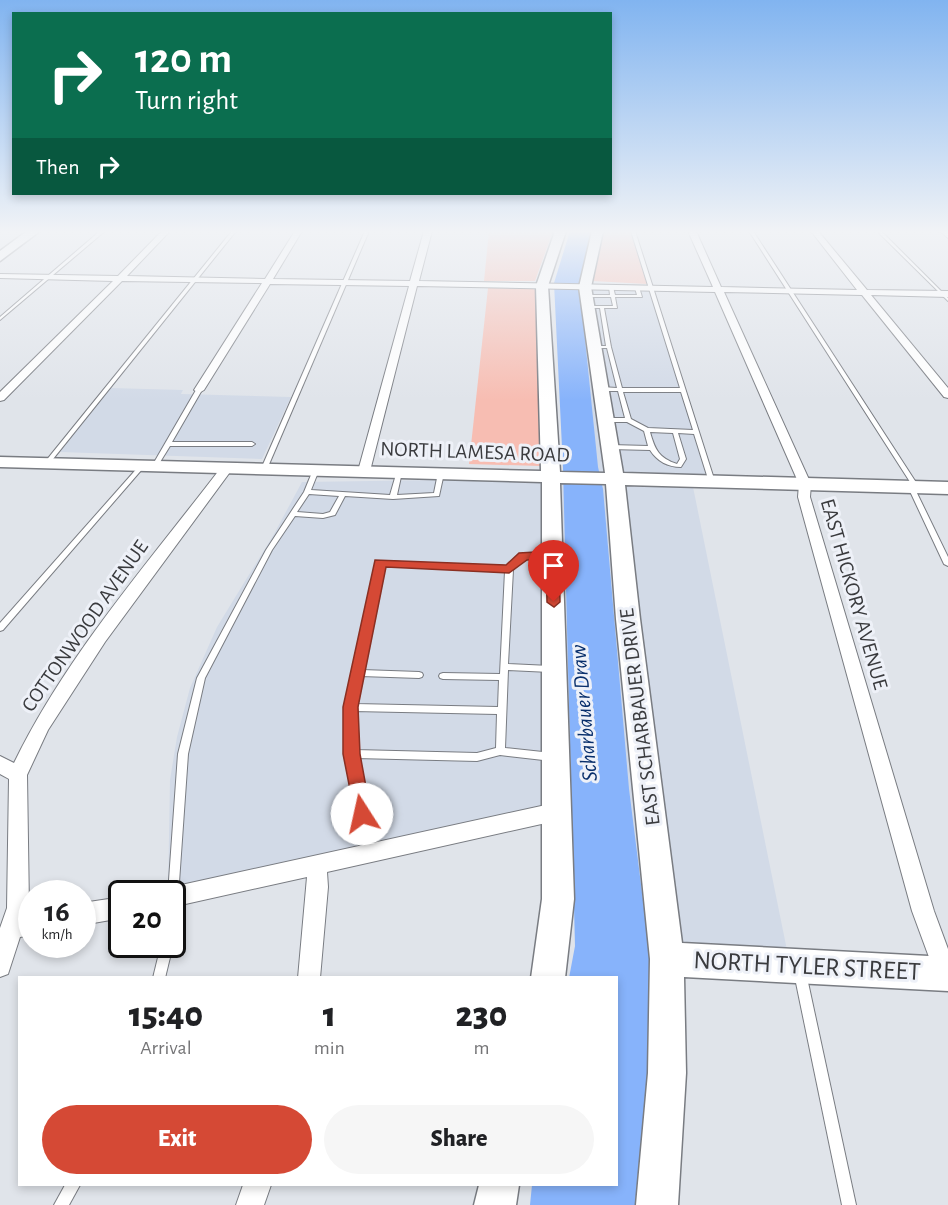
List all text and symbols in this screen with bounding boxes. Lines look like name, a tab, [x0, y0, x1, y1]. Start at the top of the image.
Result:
icon: right	[36, 36, 114, 114]
text: 120 m	[135, 38, 232, 80]
text: Turn right	[135, 87, 238, 114]
icon: right	[92, 150, 125, 183]
text: Then	[36, 156, 80, 178]
street label: NORTH LAMESA ROAD	[380, 438, 570, 466]
street label: EAST HICKORY AVENUE	[817, 496, 891, 692]
street label: COTTONWOOD AVENUE	[18, 536, 152, 716]
pin	[528, 540, 579, 602]
icon: arrive	[537, 549, 570, 582]
street label: EAST SCHARBAUER DRIVE	[616, 607, 664, 827]
water label: Scharbauer Draw	[567, 644, 601, 782]
position arrow	[330, 782, 394, 846]
speed limit sign: 20	[108, 880, 186, 958]
text: 16	[44, 897, 70, 927]
text: km/h	[42, 927, 72, 942]
street label: NORTH TYLER STREET	[693, 947, 922, 985]
text: 15:40	[129, 997, 203, 1033]
text: 1	[323, 997, 336, 1033]
text: 230	[456, 997, 507, 1033]
text: Arrival	[140, 1038, 192, 1058]
text: min	[314, 1038, 345, 1058]
text: m	[473, 1038, 489, 1058]
button: Exit	[42, 1105, 312, 1174]
button: Share	[324, 1105, 594, 1174]

